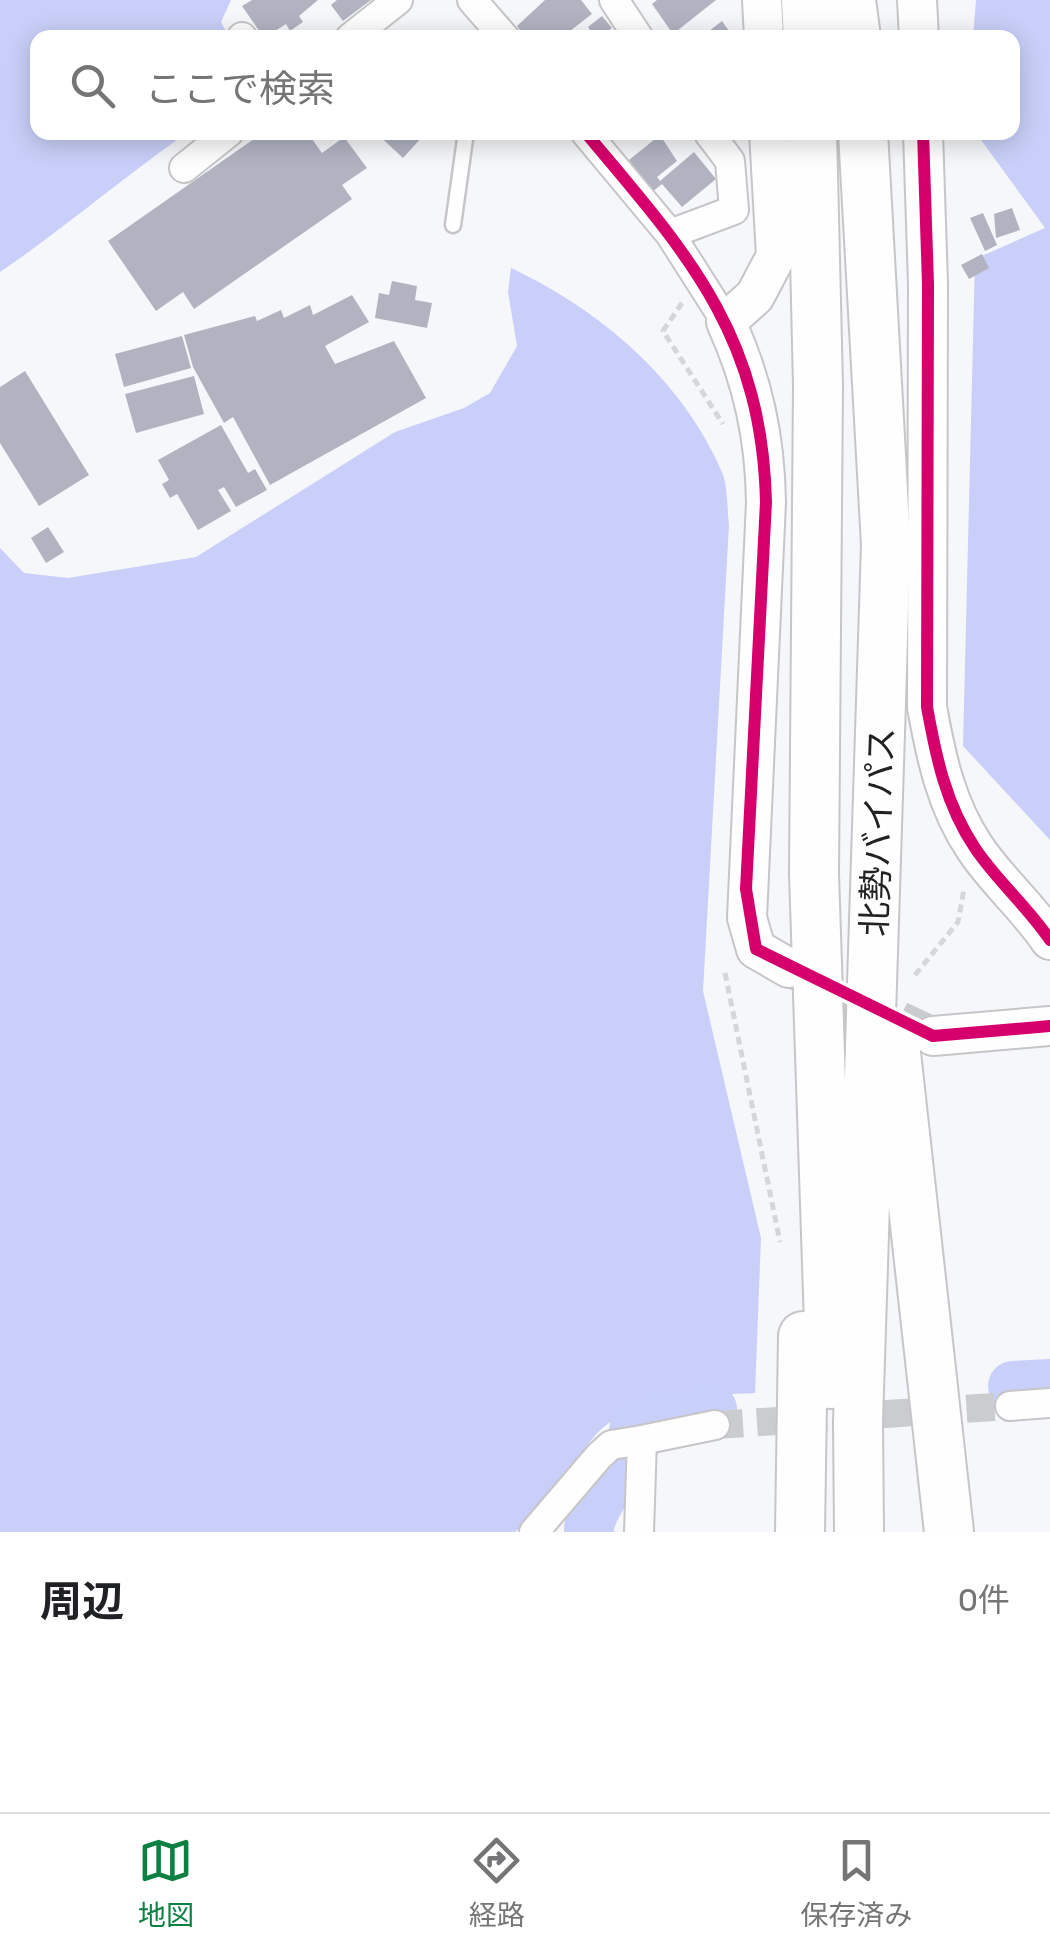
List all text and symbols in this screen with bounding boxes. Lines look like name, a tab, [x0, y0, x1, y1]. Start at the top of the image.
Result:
search box	[30, 30, 1020, 140]
icon: search	[65, 58, 120, 113]
text: ここで検索	[145, 66, 335, 112]
street label: 北勢バイパス	[853, 727, 903, 937]
text: 周辺	[40, 1577, 124, 1627]
text: 0件	[958, 1581, 1010, 1619]
tab: 地図	[138, 1833, 194, 1933]
tab: 経路	[469, 1833, 525, 1933]
tab: 保存済み	[800, 1833, 912, 1933]

